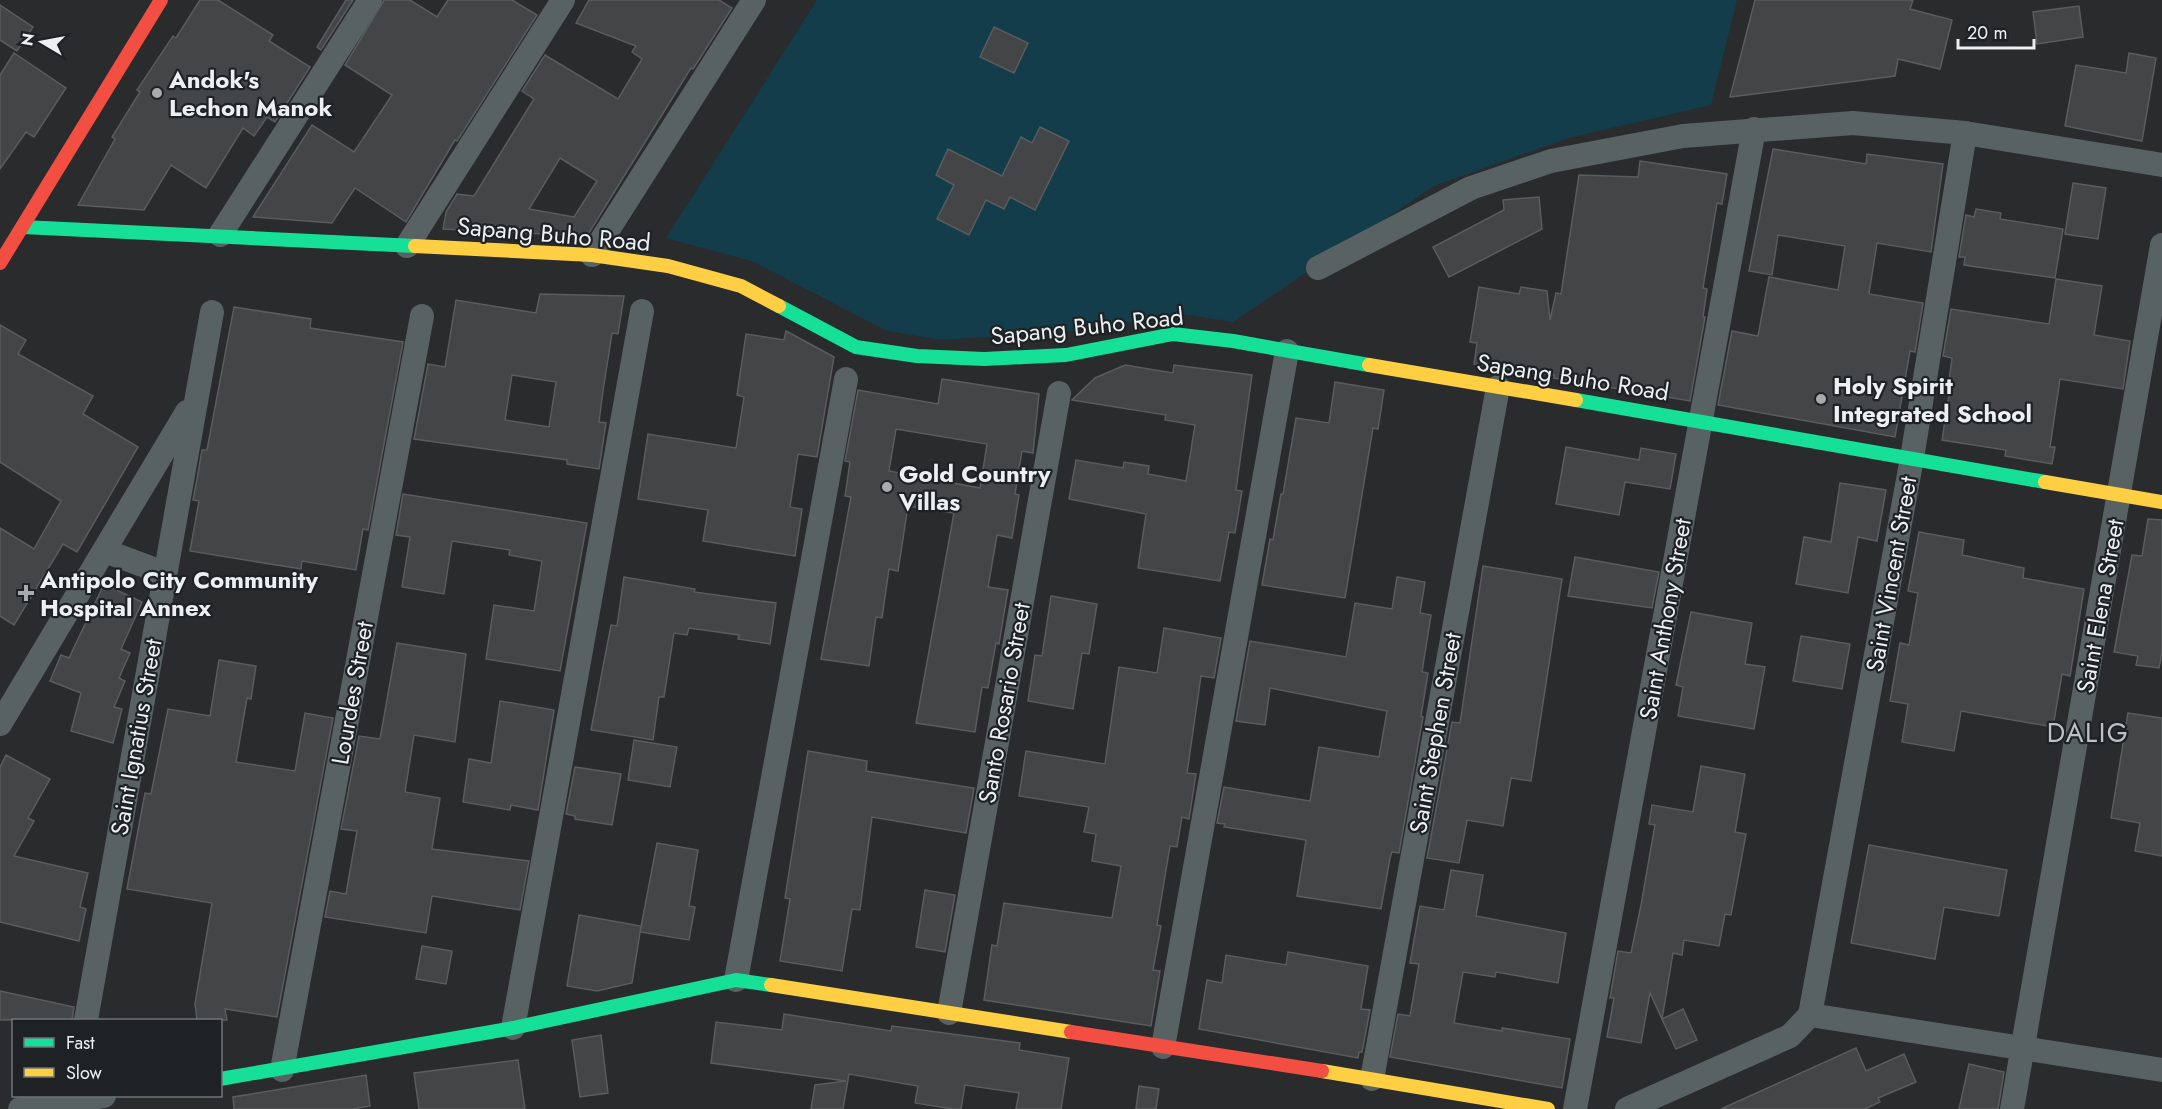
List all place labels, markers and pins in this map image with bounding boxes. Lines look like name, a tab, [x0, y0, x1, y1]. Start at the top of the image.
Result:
place label: Andok's Lechon Manok	[168, 62, 332, 125]
marker: Andok's Lechon Manok	[150, 86, 164, 100]
place label: Holy Spirit Integrated School	[1833, 368, 2032, 431]
marker: Holy Spirit Integrated School	[1814, 392, 1828, 406]
place label: Gold Country Villas	[898, 456, 1051, 519]
marker: Gold Country Villas	[880, 480, 894, 494]
place label: Antipolo City Community Hospital Annex	[39, 562, 318, 625]
marker: Antipolo City Community Hospital Annex	[17, 584, 35, 602]

